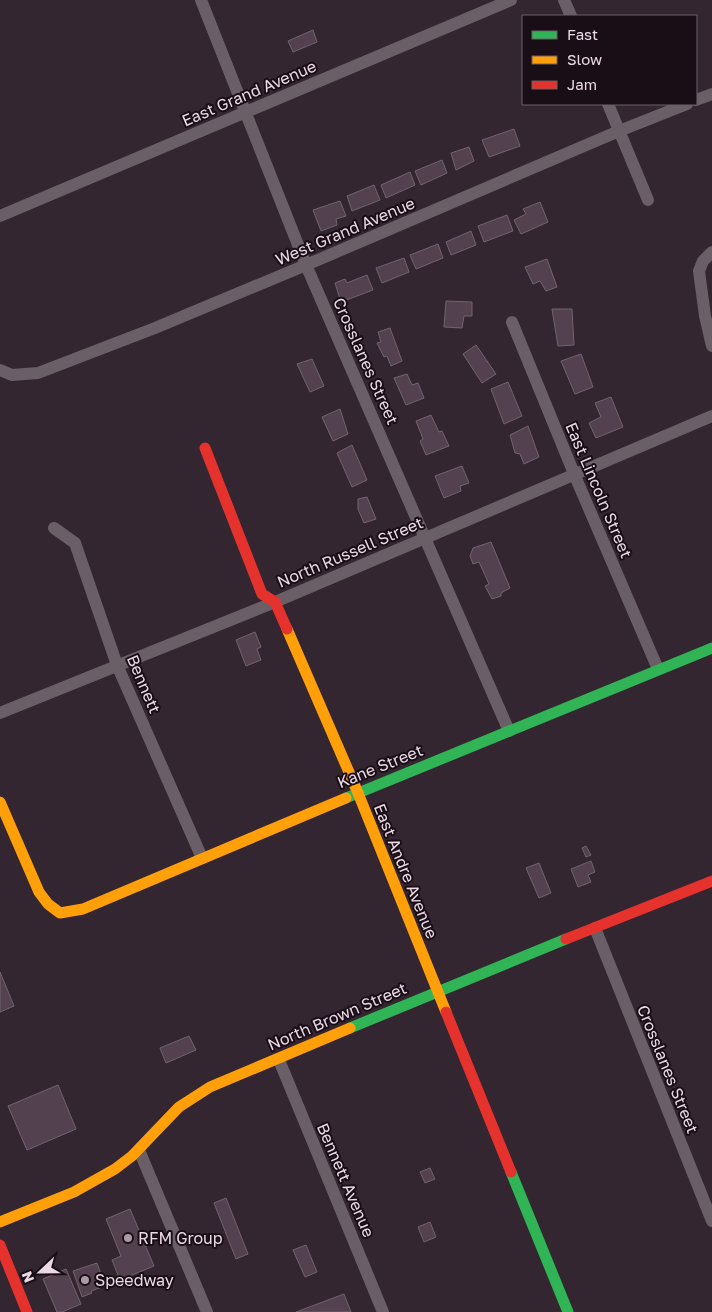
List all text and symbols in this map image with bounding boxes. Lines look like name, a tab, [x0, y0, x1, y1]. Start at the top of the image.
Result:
legend	[522, 15, 697, 105]
text: Fast	[567, 25, 598, 43]
text: Slow	[567, 50, 602, 68]
street label: East Grand Avenue	[179, 56, 319, 130]
text: Jam	[567, 75, 597, 93]
street label: West Grand Avenue	[272, 193, 418, 269]
street label: Crosslanes Street	[329, 295, 403, 427]
street label: East Lincoln Street	[561, 419, 637, 561]
street label: North Russell Street	[274, 512, 426, 592]
street label: Bennett	[123, 652, 165, 716]
street label: Kane Street	[334, 740, 426, 792]
street label: East Andre Avenue	[370, 801, 442, 941]
street label: North Brown Street	[265, 978, 409, 1054]
street label: Crosslanes Street	[633, 1002, 703, 1136]
street label: Bennett Avenue	[313, 1120, 379, 1240]
place label: RFM Group	[138, 1228, 223, 1248]
marker: RFM Group	[122, 1232, 134, 1244]
north arrow	[15, 1247, 65, 1297]
text: N	[18, 1269, 37, 1285]
place label: Speedway	[95, 1270, 174, 1290]
marker: Speedway	[79, 1274, 91, 1286]

